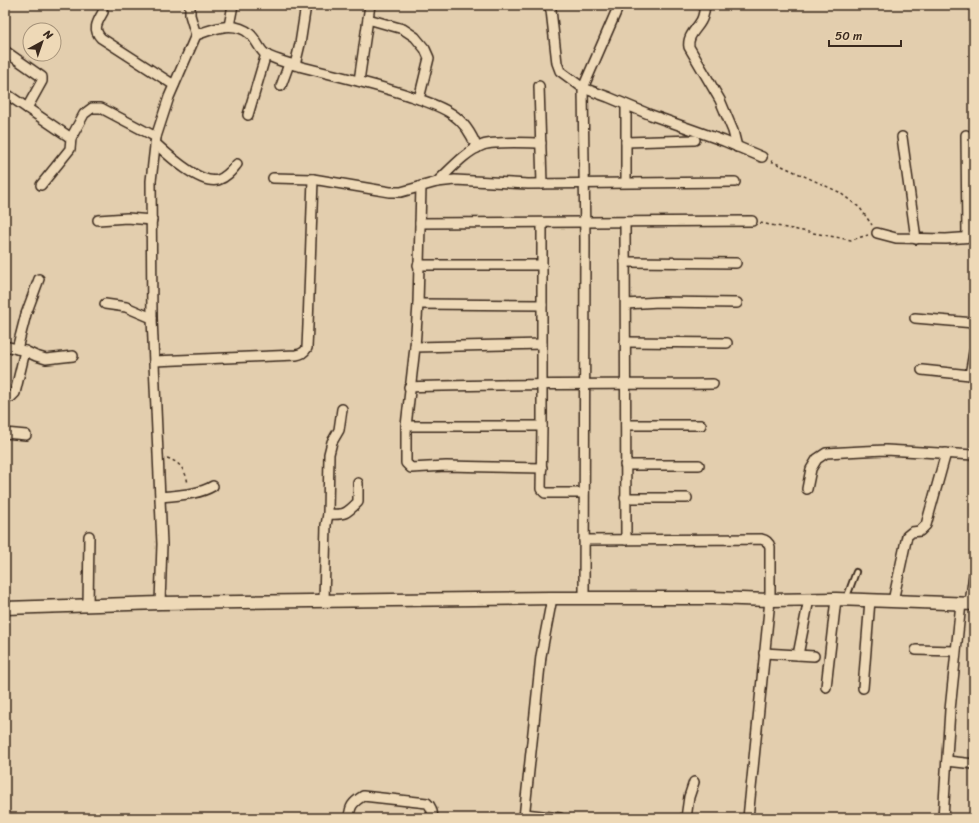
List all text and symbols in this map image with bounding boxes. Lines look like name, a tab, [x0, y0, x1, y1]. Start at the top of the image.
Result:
north arrow	[22, 22, 62, 62]
scale bar	[829, 22, 901, 48]
text: N	[38, 24, 57, 45]
text: 50 m	[835, 25, 862, 47]

